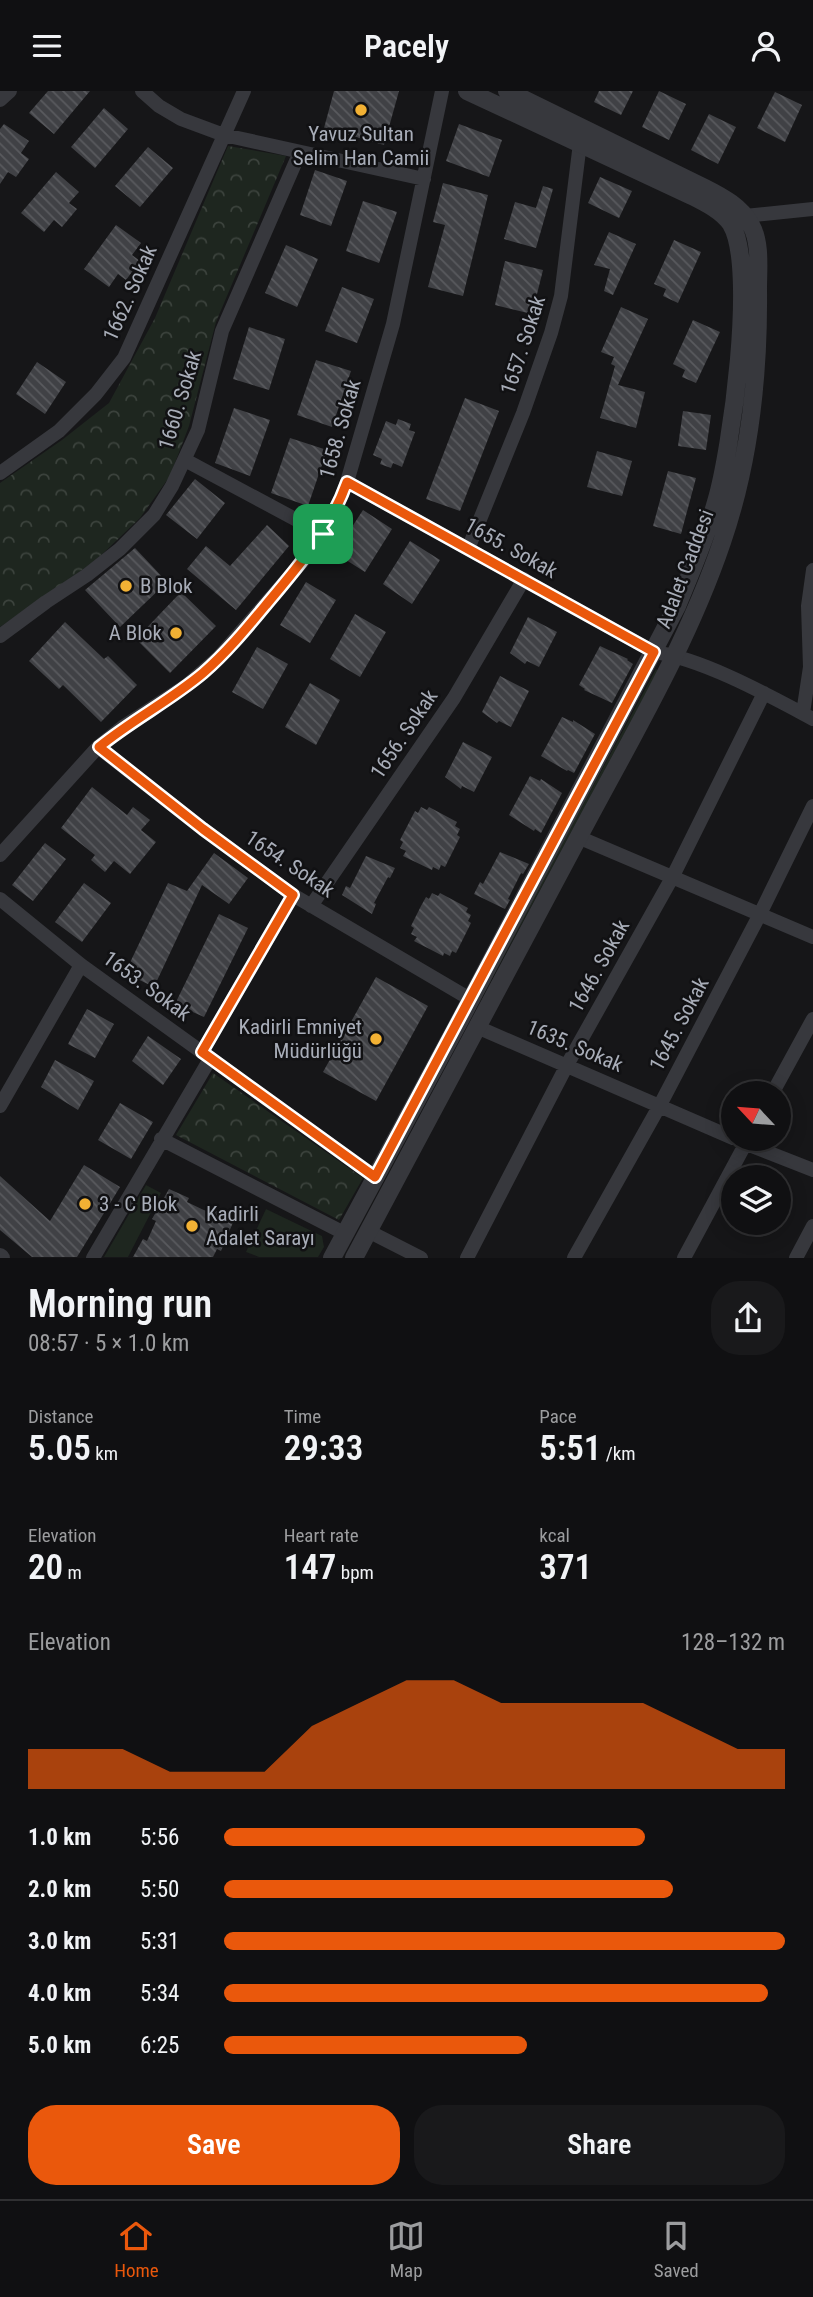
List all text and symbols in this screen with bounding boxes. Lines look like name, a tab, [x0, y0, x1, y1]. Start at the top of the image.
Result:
icon: menu	[28, 27, 66, 65]
text: Pacely	[364, 27, 449, 65]
icon: person	[747, 27, 785, 65]
marker: Yavuz Sultan Selim Han Camii	[353, 102, 369, 118]
place label: Yavuz Sultan Selim Han Camii	[293, 122, 429, 170]
street label: 1662. Sokak	[98, 241, 162, 345]
street label: 1657. Sokak	[496, 292, 550, 397]
street label: 1660. Sokak	[154, 347, 207, 452]
street label: 1658. Sokak	[314, 376, 366, 481]
pin	[293, 504, 353, 564]
street label: Adalet Caddesi	[651, 506, 719, 632]
street label: 1655. Sokak	[460, 513, 562, 584]
icon: arrive	[304, 515, 342, 553]
place label: B Blok	[140, 574, 193, 598]
marker: B Blok	[118, 578, 134, 594]
place label: A Blok	[109, 621, 163, 645]
marker: A Blok	[168, 625, 184, 641]
street label: 1656. Sokak	[365, 684, 443, 783]
street label: 1654. Sokak	[241, 825, 340, 903]
street label: 1646. Sokak	[564, 915, 635, 1017]
street label: 1653. Sokak	[99, 946, 196, 1026]
street label: 1645. Sokak	[644, 973, 714, 1075]
place label: Kadirli Emniyet Müdürlüğü	[238, 1015, 362, 1063]
street label: 1635. Sokak	[523, 1015, 627, 1077]
marker: Kadirli Emniyet Müdürlüğü	[368, 1031, 384, 1047]
north arrow	[721, 1081, 791, 1151]
map controls	[721, 1081, 791, 1235]
button: layers	[721, 1165, 791, 1235]
place label: 3 - C Blok	[99, 1192, 178, 1216]
marker: 3 - C Blok	[77, 1196, 93, 1212]
place label: Kadirli Adalet Sarayı	[206, 1202, 315, 1250]
marker: Kadirli Adalet Sarayı	[184, 1218, 200, 1234]
button: share	[711, 1281, 785, 1355]
text: Morning run	[28, 1282, 212, 1326]
text: 08:57 · 5 × 1.0 km	[28, 1330, 189, 1357]
text: Distance	[28, 1405, 93, 1428]
text: Time	[284, 1405, 321, 1428]
text: Pace	[539, 1405, 577, 1428]
text: 5.05	[28, 1428, 91, 1469]
text: 29:33	[284, 1428, 363, 1469]
text: 5:51	[539, 1428, 601, 1469]
text: km	[91, 1442, 118, 1465]
text: /km	[601, 1442, 636, 1465]
text: Elevation	[28, 1524, 96, 1547]
text: Heart rate	[284, 1524, 359, 1547]
text: kcal	[539, 1524, 570, 1547]
text: 20	[28, 1547, 63, 1588]
text: 147	[284, 1547, 336, 1588]
text: 371	[539, 1547, 592, 1588]
text: m	[63, 1561, 82, 1584]
text: bpm	[336, 1561, 374, 1584]
text: Elevation	[28, 1629, 111, 1656]
text: 128–132 m	[681, 1629, 785, 1656]
text: 1.0 km	[28, 1824, 91, 1851]
text: 5:56	[140, 1824, 179, 1851]
text: 2.0 km	[28, 1876, 91, 1903]
text: 5:50	[140, 1876, 179, 1903]
text: 3.0 km	[28, 1928, 91, 1955]
text: 5:31	[140, 1928, 179, 1955]
text: 4.0 km	[28, 1980, 91, 2007]
text: 5:34	[140, 1980, 179, 2007]
text: 5.0 km	[28, 2032, 91, 2059]
text: 6:25	[140, 2032, 179, 2059]
button: Save	[28, 2105, 400, 2185]
button: Share	[414, 2105, 785, 2185]
tab: Home	[114, 2217, 159, 2282]
tab: Map	[387, 2217, 425, 2282]
tab: Saved	[654, 2217, 699, 2282]

